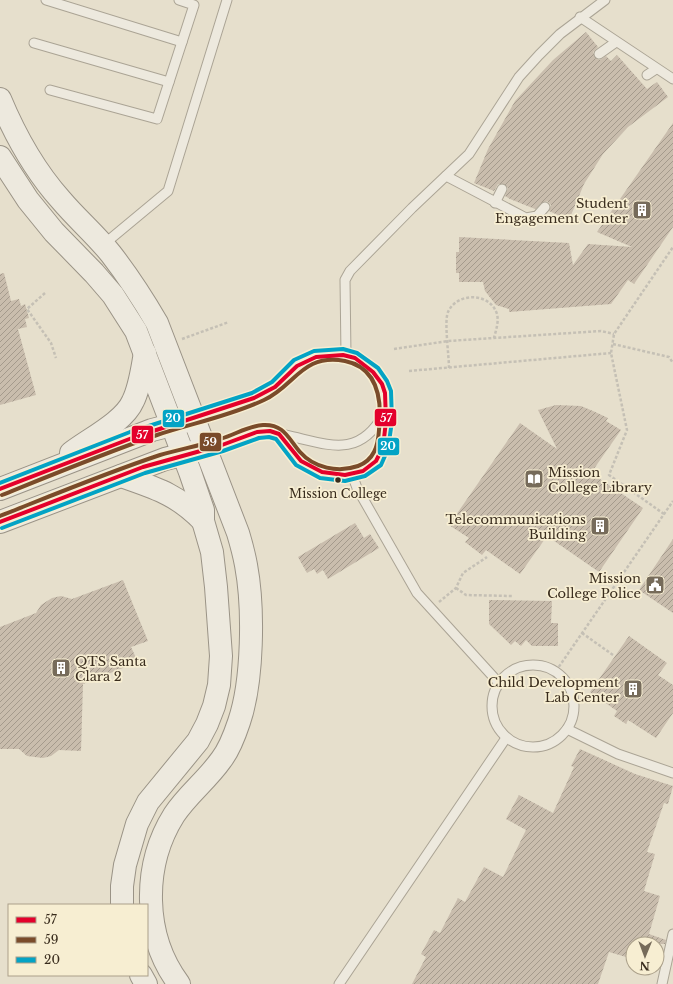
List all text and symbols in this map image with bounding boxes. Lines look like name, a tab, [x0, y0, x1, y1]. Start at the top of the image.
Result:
place label: Student Engagement Center	[495, 195, 629, 227]
building icon: Student Engagement Center	[631, 199, 653, 221]
line badge: 57	[374, 408, 397, 427]
line badge: 20	[162, 409, 185, 428]
text: 20	[165, 411, 181, 425]
text: 57	[380, 411, 392, 425]
line badge: 57	[131, 425, 154, 444]
text: 57	[136, 428, 148, 442]
line badge: 59	[199, 432, 222, 452]
text: 59	[203, 435, 217, 449]
line badge: 20	[377, 437, 400, 456]
text: 20	[380, 439, 396, 453]
place label: Mission College Library	[548, 464, 653, 496]
library icon: Mission College Library	[523, 468, 545, 490]
marker: Mission College	[333, 475, 343, 485]
place label: Mission College	[289, 486, 387, 501]
place label: Telecommunications Building	[445, 511, 586, 543]
building icon: Telecommunications Building	[589, 515, 611, 537]
place label: Mission College Police	[547, 570, 641, 602]
public building icon: Mission College Police	[644, 574, 666, 596]
place label: QTS Santa Clara 2	[75, 653, 147, 685]
building icon: QTS Santa Clara 2	[50, 657, 72, 679]
place label: Child Development Lab Center	[488, 674, 620, 706]
building icon: Child Development Lab Center	[622, 678, 644, 700]
legend	[8, 904, 148, 976]
text: 57	[44, 912, 58, 927]
text: 59	[44, 932, 59, 947]
north arrow	[625, 936, 665, 976]
text: 20	[44, 952, 60, 967]
text: N	[639, 959, 650, 973]

